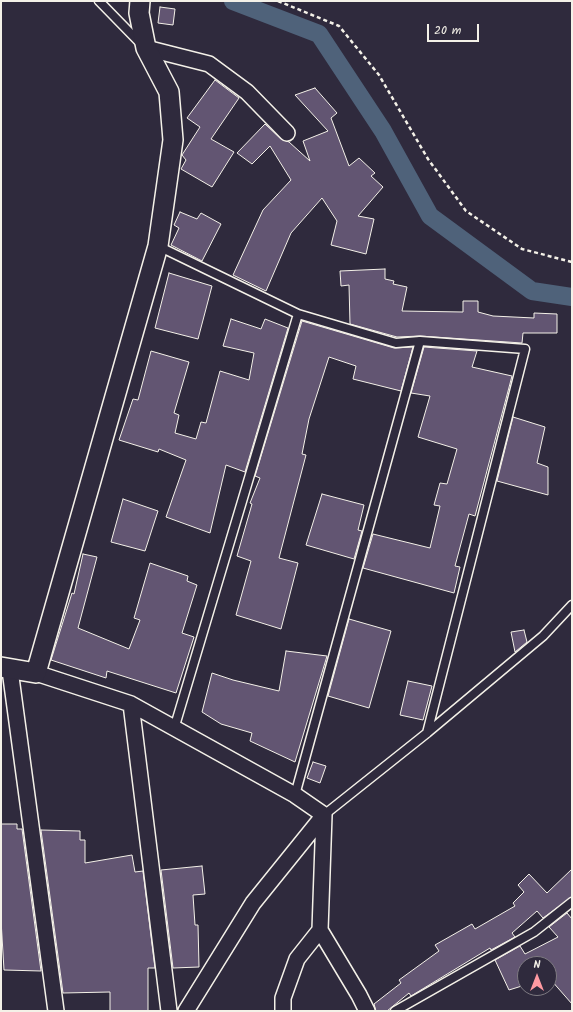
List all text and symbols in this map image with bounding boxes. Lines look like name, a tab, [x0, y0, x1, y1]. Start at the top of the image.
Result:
scale bar	[429, 16, 481, 42]
text: 20 m	[434, 21, 461, 40]
north arrow	[517, 956, 557, 996]
text: N	[534, 956, 540, 974]

